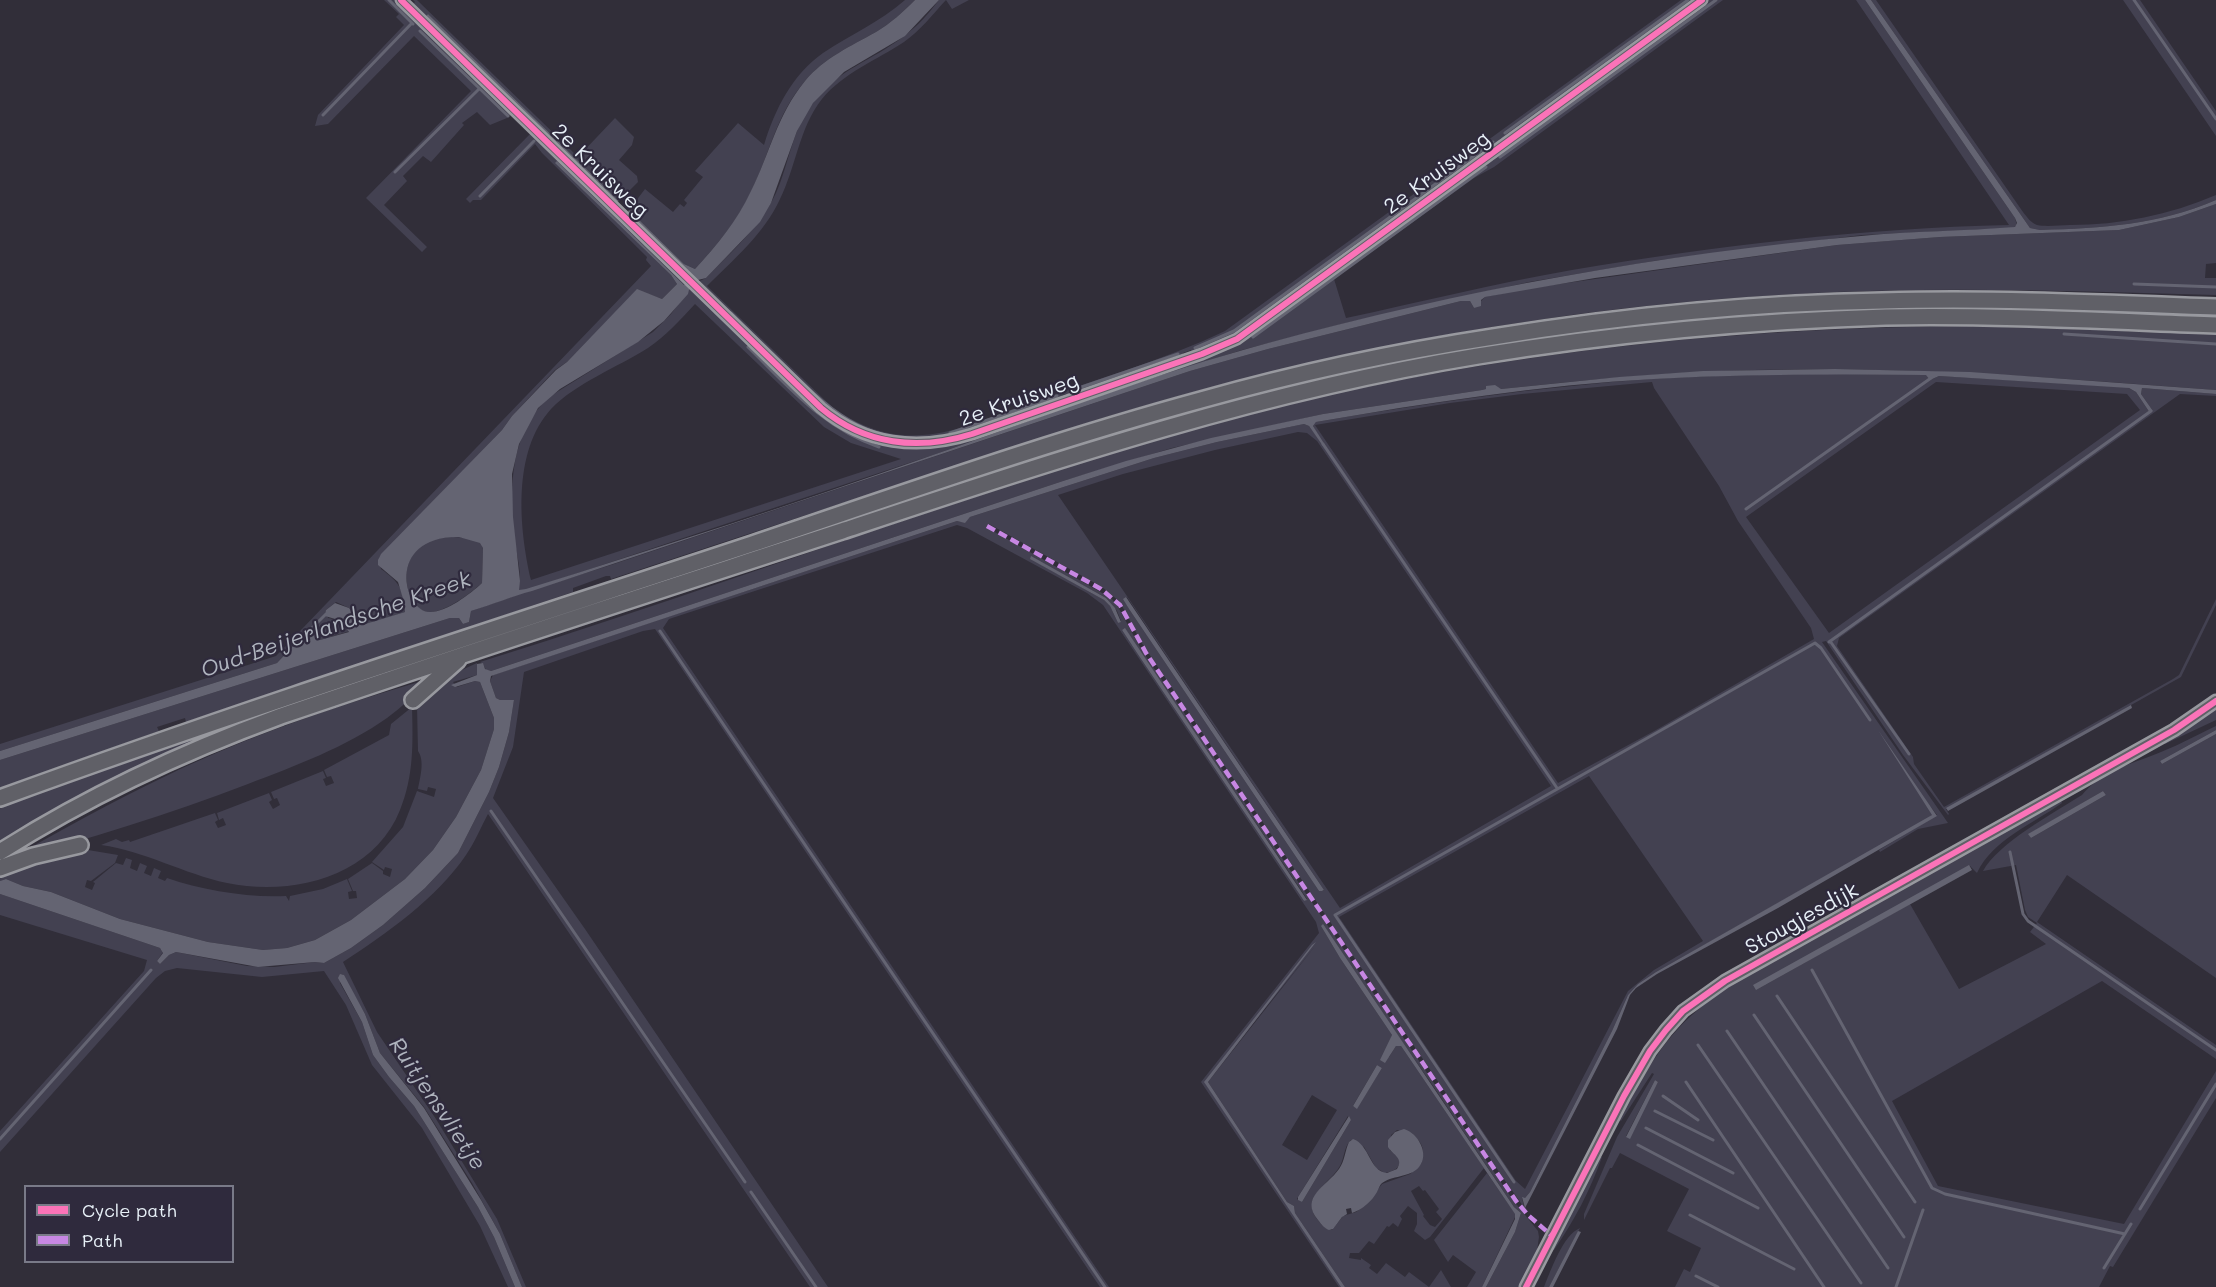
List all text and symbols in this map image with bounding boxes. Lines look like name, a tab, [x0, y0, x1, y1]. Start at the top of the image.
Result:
street label: 2e Kruisweg	[547, 119, 653, 223]
street label: 2e Kruisweg	[1379, 126, 1495, 220]
street label: 2e Kruisweg	[956, 368, 1082, 432]
water label: Oud-Beijerlandsche Kreek	[197, 566, 475, 684]
street label: Stougjesdijk	[1741, 878, 1863, 960]
water label: Ruitjensvlietje	[383, 1033, 491, 1175]
legend	[24, 1185, 234, 1263]
text: Cycle path	[82, 1198, 177, 1222]
text: Path	[82, 1228, 122, 1252]

